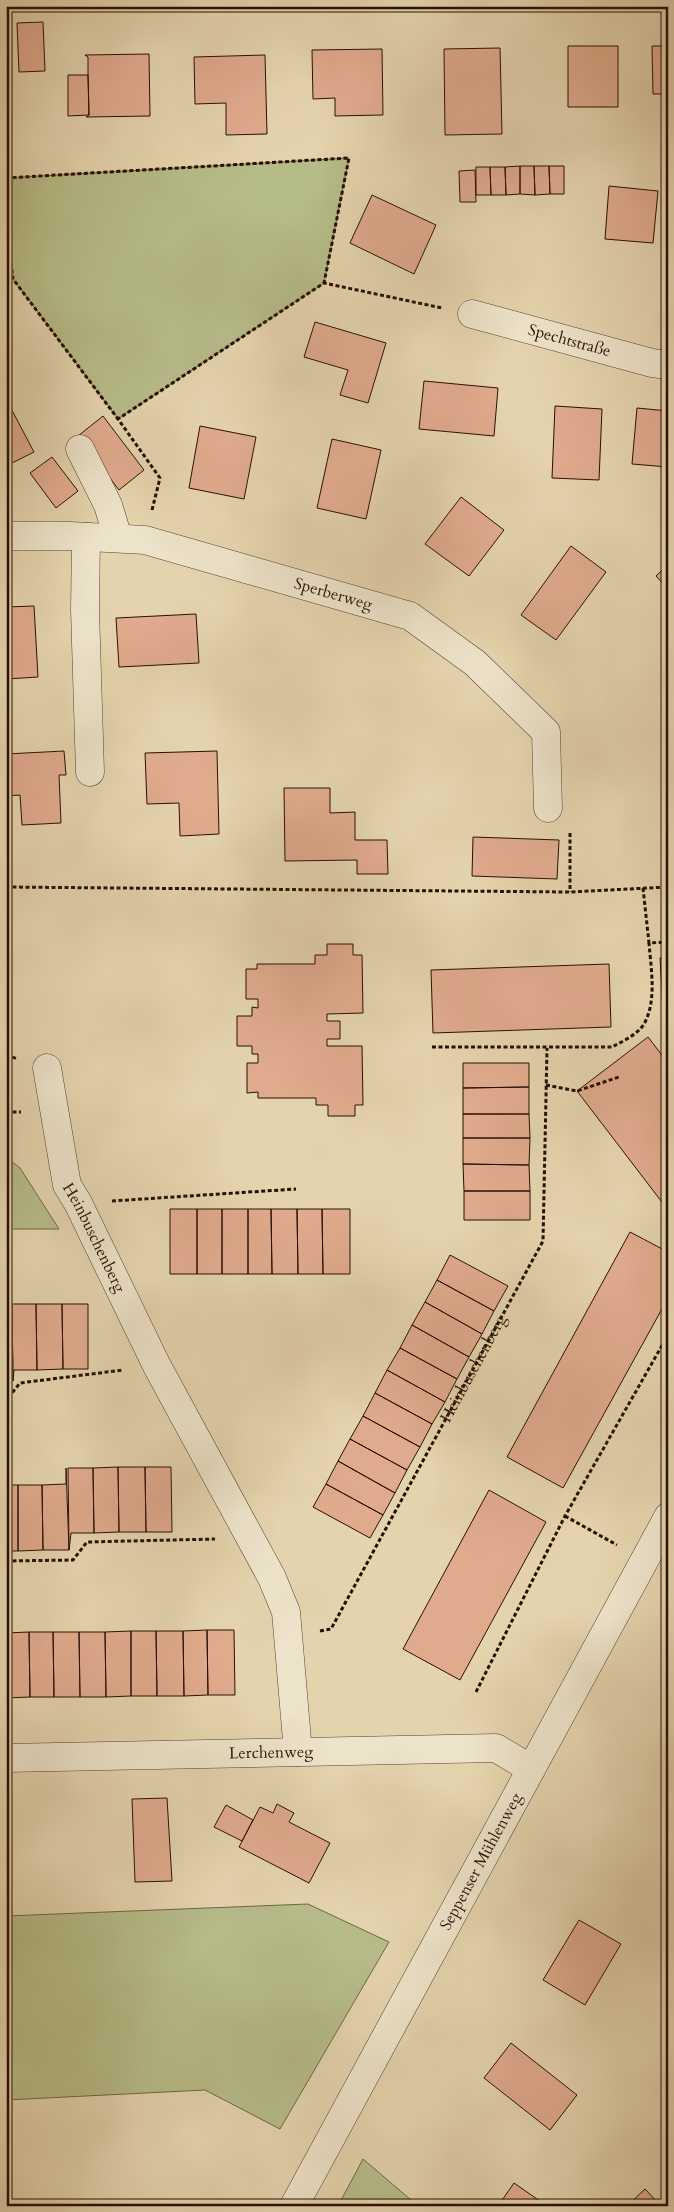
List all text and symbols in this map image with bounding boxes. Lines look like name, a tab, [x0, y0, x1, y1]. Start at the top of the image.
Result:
street label: Spechtstraße	[526, 319, 613, 362]
street label: Sperberweg	[292, 572, 375, 616]
street label: Heinbuschenberg	[57, 1179, 131, 1296]
street label: Heinbuschenberg	[435, 1311, 512, 1426]
street label: Lerchenweg	[229, 1741, 313, 1764]
street label: Seppenser Mühlenweg	[435, 1789, 527, 1934]

